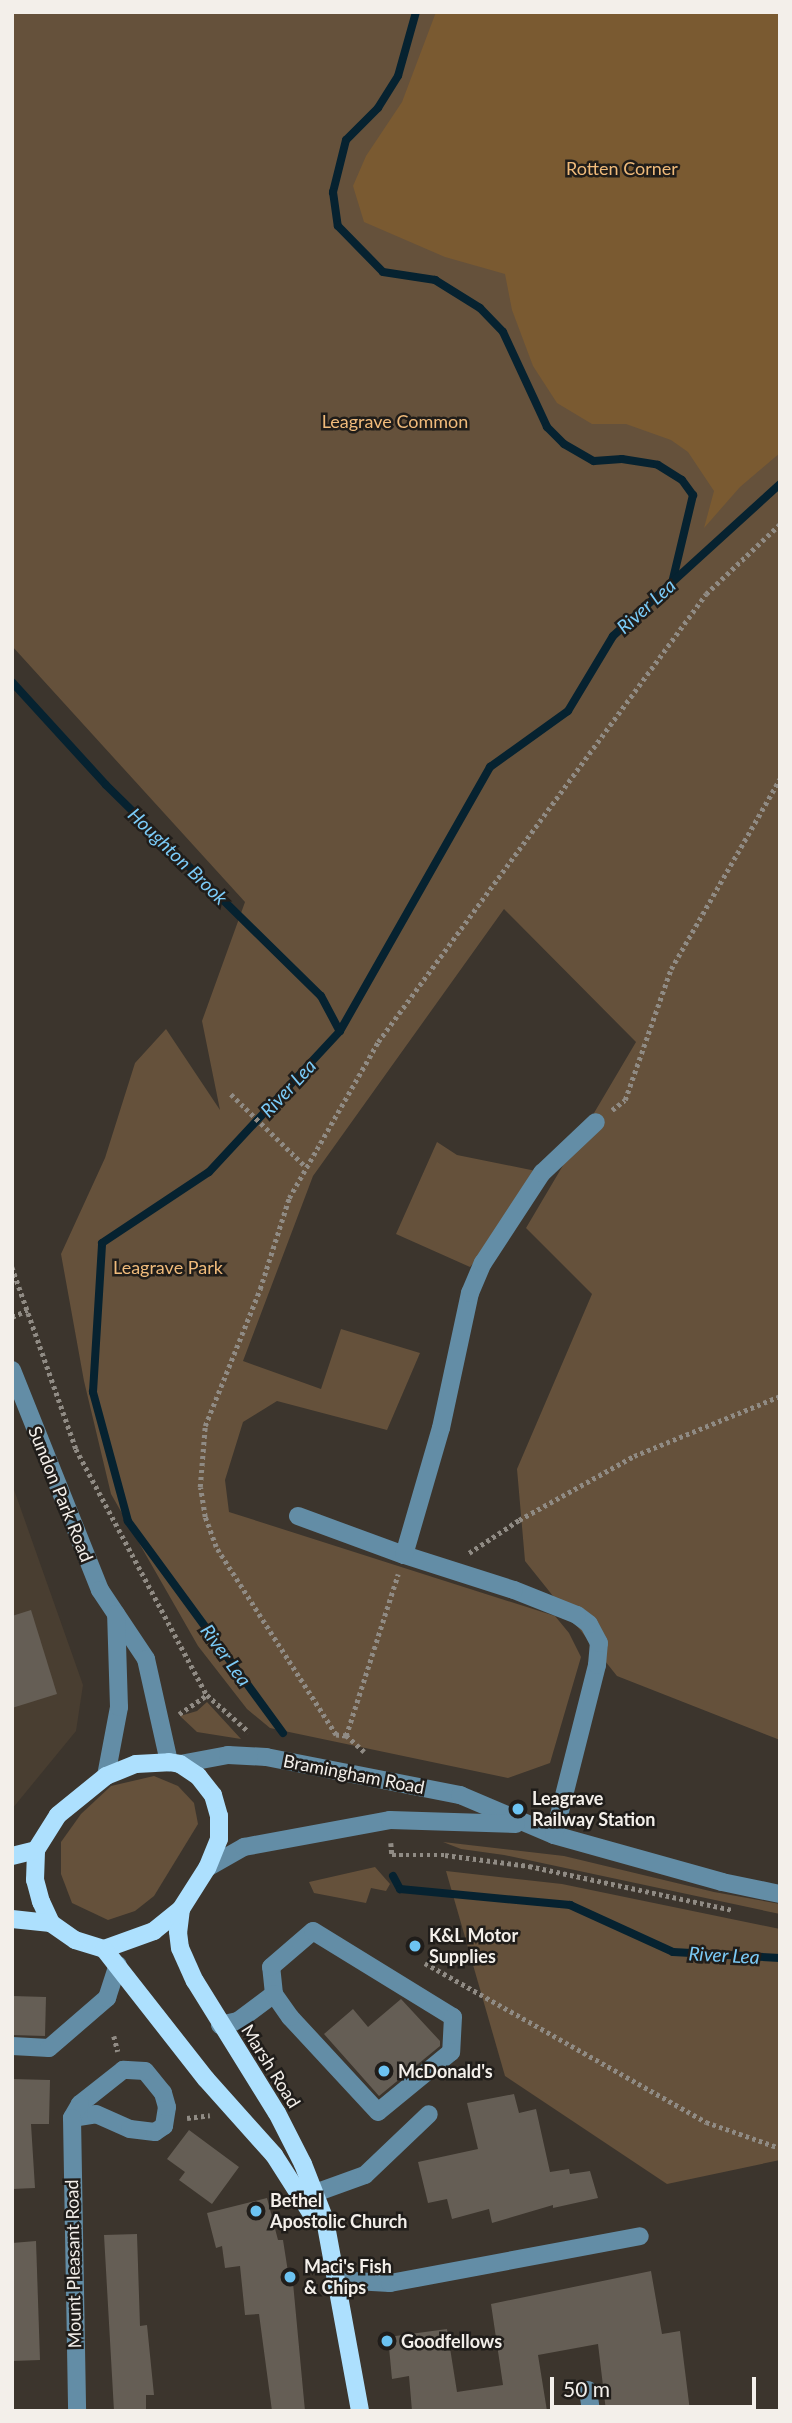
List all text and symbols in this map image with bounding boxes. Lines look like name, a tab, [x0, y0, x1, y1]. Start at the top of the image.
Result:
park label: Rotten Corner	[566, 157, 678, 179]
park label: Leagrave Common	[322, 410, 468, 432]
water label: River Lea	[612, 574, 680, 638]
water label: Houghton Brook	[124, 803, 232, 909]
water label: River Lea	[255, 1054, 321, 1122]
park label: Leagrave Park	[113, 1256, 223, 1278]
street label: Sundon Park Road	[24, 1423, 98, 1565]
water label: River Lea	[196, 1619, 256, 1691]
street label: Bramingham Road	[281, 1750, 427, 1798]
place label: Leagrave Railway Station	[532, 1788, 656, 1830]
marker: Leagrave Railway Station	[510, 1801, 526, 1817]
place label: K&L Motor Supplies	[429, 1925, 519, 1968]
marker: K&L Motor Supplies	[407, 1938, 423, 1954]
water label: River Lea	[688, 1942, 760, 1968]
street label: Marsh Road	[237, 2020, 305, 2112]
place label: McDonald's	[398, 2060, 493, 2082]
marker: McDonald's	[376, 2063, 392, 2079]
street label: Mount Pleasant Road	[61, 2179, 85, 2349]
place label: Bethel Apostolic Church	[270, 2190, 408, 2232]
marker: Bethel Apostolic Church	[248, 2203, 264, 2219]
place label: Maci's Fish & Chips	[304, 2256, 392, 2298]
marker: Maci's Fish & Chips	[282, 2269, 298, 2285]
place label: Goodfellows	[401, 2330, 502, 2352]
marker: Goodfellows	[379, 2333, 395, 2349]
scale bar	[554, 2364, 760, 2408]
text: 50 m	[563, 2376, 610, 2401]

